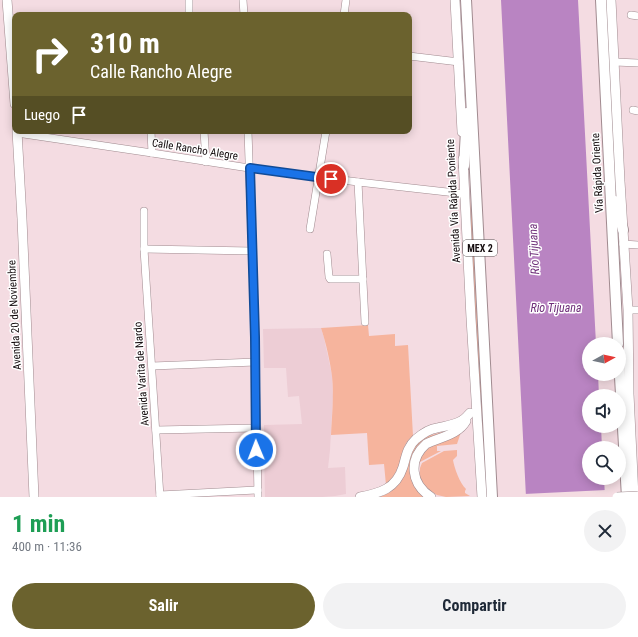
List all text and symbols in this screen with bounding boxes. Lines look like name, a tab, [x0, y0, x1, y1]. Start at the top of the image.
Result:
text: 310 m	[90, 27, 160, 60]
icon: right	[24, 28, 76, 80]
text: Calle Rancho Alegre	[90, 61, 232, 82]
icon: arrive	[68, 104, 90, 126]
text: Luego	[24, 106, 60, 124]
street label: Vía Rápida Oriente	[589, 133, 606, 213]
street label: Calle Rancho Alegre	[151, 136, 239, 163]
street label: Avenida Vía Rápida Poniente	[444, 139, 463, 263]
pin	[314, 162, 348, 196]
icon: arrive	[320, 168, 342, 190]
water label: Río Tijuana	[526, 223, 542, 275]
road number: MEX 2	[463, 240, 497, 256]
street label: Avenida 20 de Noviembre	[5, 260, 24, 370]
water label: Rio Tijuana	[531, 301, 581, 315]
street label: Avenida Varita de Nardo	[131, 321, 152, 427]
north arrow	[582, 337, 626, 381]
map controls	[582, 337, 626, 485]
button: sound	[582, 389, 626, 433]
position arrow	[235, 429, 277, 471]
button: search	[582, 441, 626, 485]
text: 1 min	[12, 510, 65, 538]
button: close	[584, 510, 626, 552]
text: 400 m · 11:36	[12, 539, 82, 554]
button: Salir	[12, 583, 315, 629]
button: Compartir	[323, 583, 626, 629]

